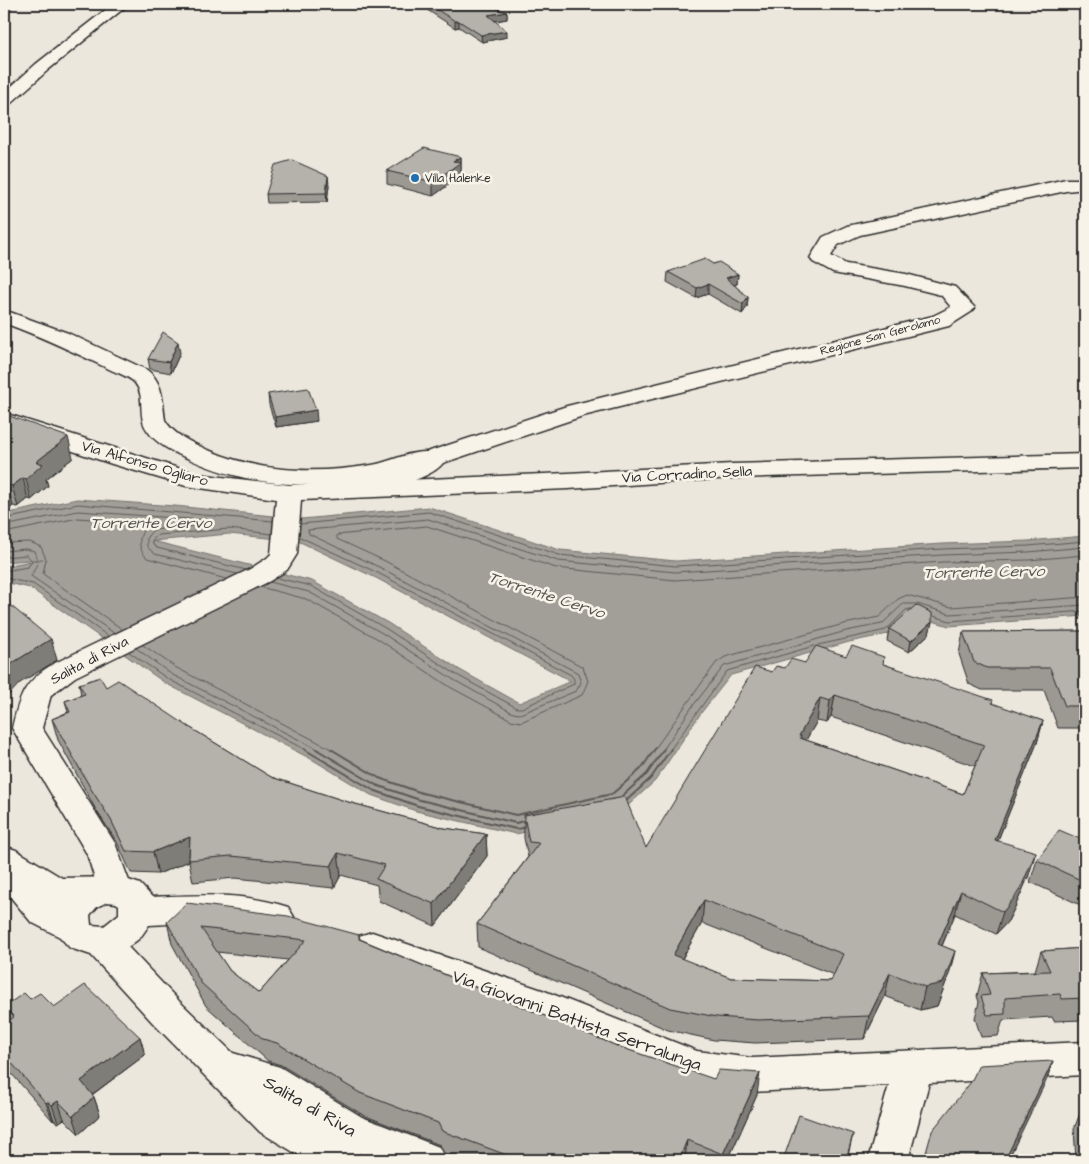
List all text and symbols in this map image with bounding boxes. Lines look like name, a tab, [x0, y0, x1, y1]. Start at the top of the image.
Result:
place label: Villa Halenke	[425, 170, 491, 187]
marker: Villa Halenke	[409, 172, 421, 184]
street label: Regione San Gerolamo	[818, 311, 943, 361]
street label: Via Alfonso Ogliaro	[79, 435, 211, 493]
street label: Via Corradino Sella	[621, 461, 753, 488]
water label: Torrente Cervo	[91, 512, 212, 534]
water label: Torrente Cervo	[923, 560, 1046, 584]
water label: Torrente Cervo	[486, 566, 609, 624]
street label: Salita di Riva	[46, 631, 132, 690]
street label: Via Giovanni Battista Serralunga	[448, 964, 705, 1078]
street label: Salita di Riva	[259, 1070, 361, 1143]

